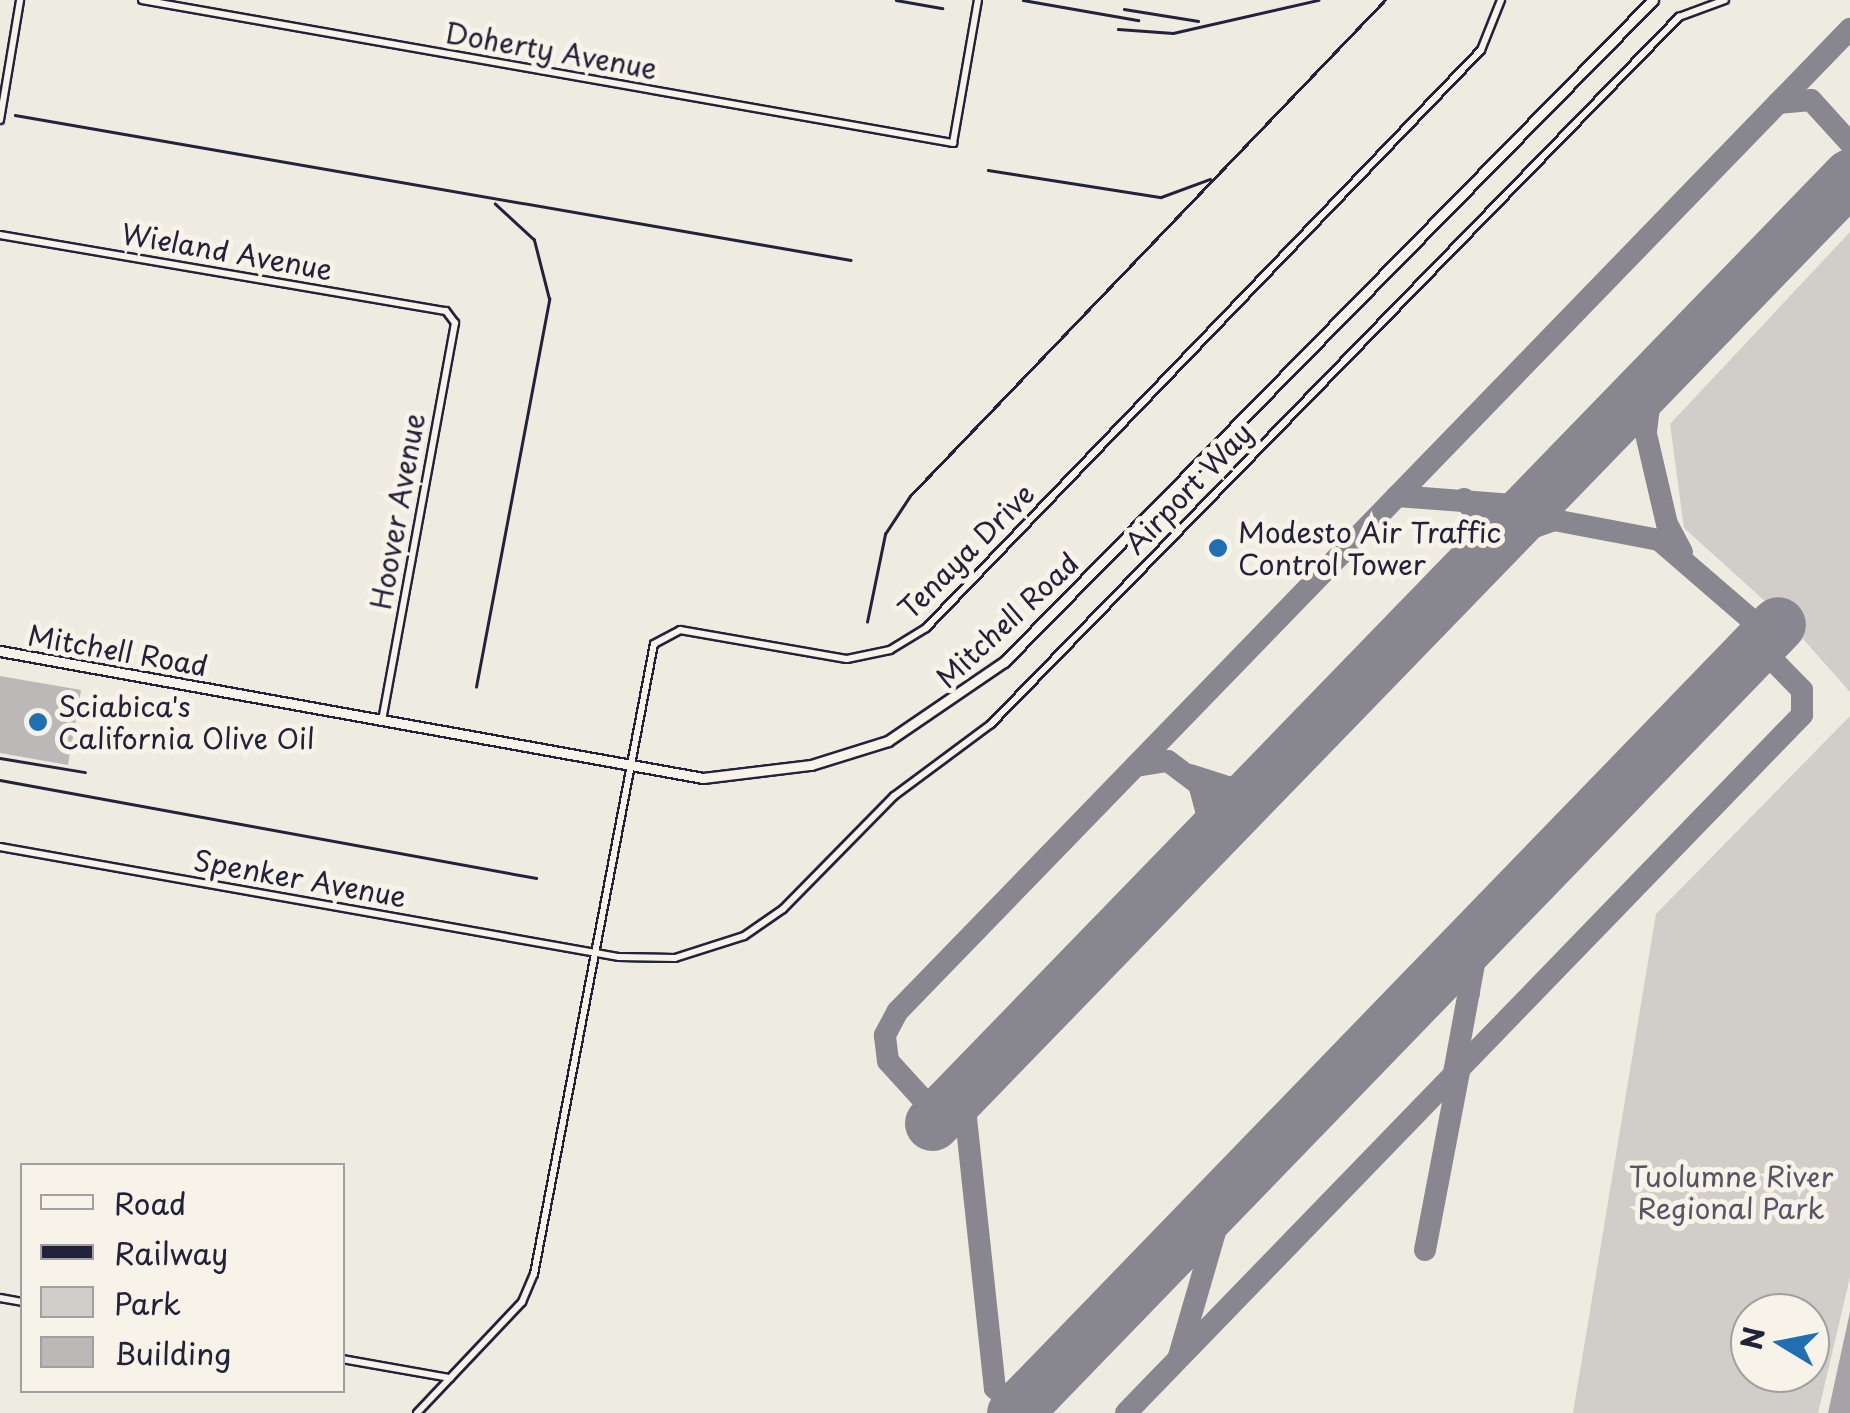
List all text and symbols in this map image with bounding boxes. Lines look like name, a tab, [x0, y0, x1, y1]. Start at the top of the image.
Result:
street label: Doherty Avenue	[442, 15, 660, 85]
street label: Wieland Avenue	[119, 216, 335, 286]
street label: Hoover Avenue	[363, 410, 431, 612]
street label: Airport Way	[1117, 415, 1259, 561]
street label: Tenaya Drive	[891, 476, 1041, 626]
place label: Modesto Air Traffic Control Tower	[1238, 515, 1502, 581]
marker: Modesto Air Traffic Control Tower	[1207, 537, 1229, 559]
street label: Mitchell Road	[928, 545, 1086, 695]
street label: Mitchell Road	[25, 618, 211, 682]
place label: Sciabica's California Olive Oil	[58, 689, 315, 755]
marker: Sciabica's California Olive Oil	[27, 711, 49, 733]
street label: Spenker Avenue	[190, 843, 410, 913]
park label: Tuolumne River Regional Park	[1627, 1159, 1835, 1225]
legend	[20, 1163, 345, 1393]
text: Road	[114, 1180, 187, 1225]
text: Railway	[114, 1230, 228, 1275]
text: Park	[114, 1280, 181, 1325]
north arrow	[1730, 1293, 1830, 1393]
text: N	[1729, 1323, 1775, 1353]
text: Building	[114, 1330, 231, 1375]

